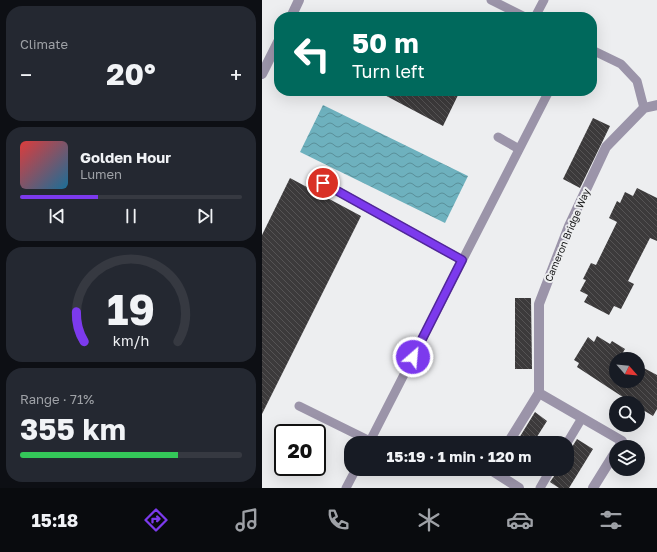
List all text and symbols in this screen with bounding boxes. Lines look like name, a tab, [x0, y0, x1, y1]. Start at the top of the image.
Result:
text: 50 m	[352, 26, 419, 59]
icon: left	[286, 28, 338, 80]
text: Climate	[20, 36, 68, 52]
text: 20°	[106, 56, 156, 92]
text: Turn left	[352, 60, 425, 82]
text: −	[20, 61, 32, 88]
text: +	[230, 61, 242, 88]
text: Golden Hour	[80, 148, 171, 166]
text: Lumen	[80, 166, 122, 182]
pin	[306, 166, 340, 200]
icon: arrive	[312, 172, 334, 194]
street label: Cameron Bridge Way	[542, 186, 592, 283]
icon: previous	[46, 205, 68, 227]
icon: pause	[120, 205, 142, 227]
icon: next	[194, 205, 216, 227]
text: 19	[107, 284, 155, 334]
text: km/h	[113, 332, 149, 349]
position arrow	[392, 336, 434, 378]
north arrow	[609, 352, 645, 388]
map controls	[609, 352, 645, 476]
text: Range · 71%	[20, 391, 94, 407]
button: search	[609, 396, 645, 432]
text: 355 km	[20, 411, 126, 447]
speed limit sign: 20	[274, 424, 326, 476]
button: layers	[609, 440, 645, 476]
text: 15:19 · 1 min · 120 m	[387, 447, 531, 465]
icon: directions	[142, 506, 170, 534]
icon: music	[233, 506, 261, 534]
icon: phone	[324, 506, 352, 534]
icon: climate	[415, 506, 443, 534]
icon: car	[506, 506, 534, 534]
icon: filters	[597, 506, 625, 534]
text: 15:18	[32, 509, 78, 531]

